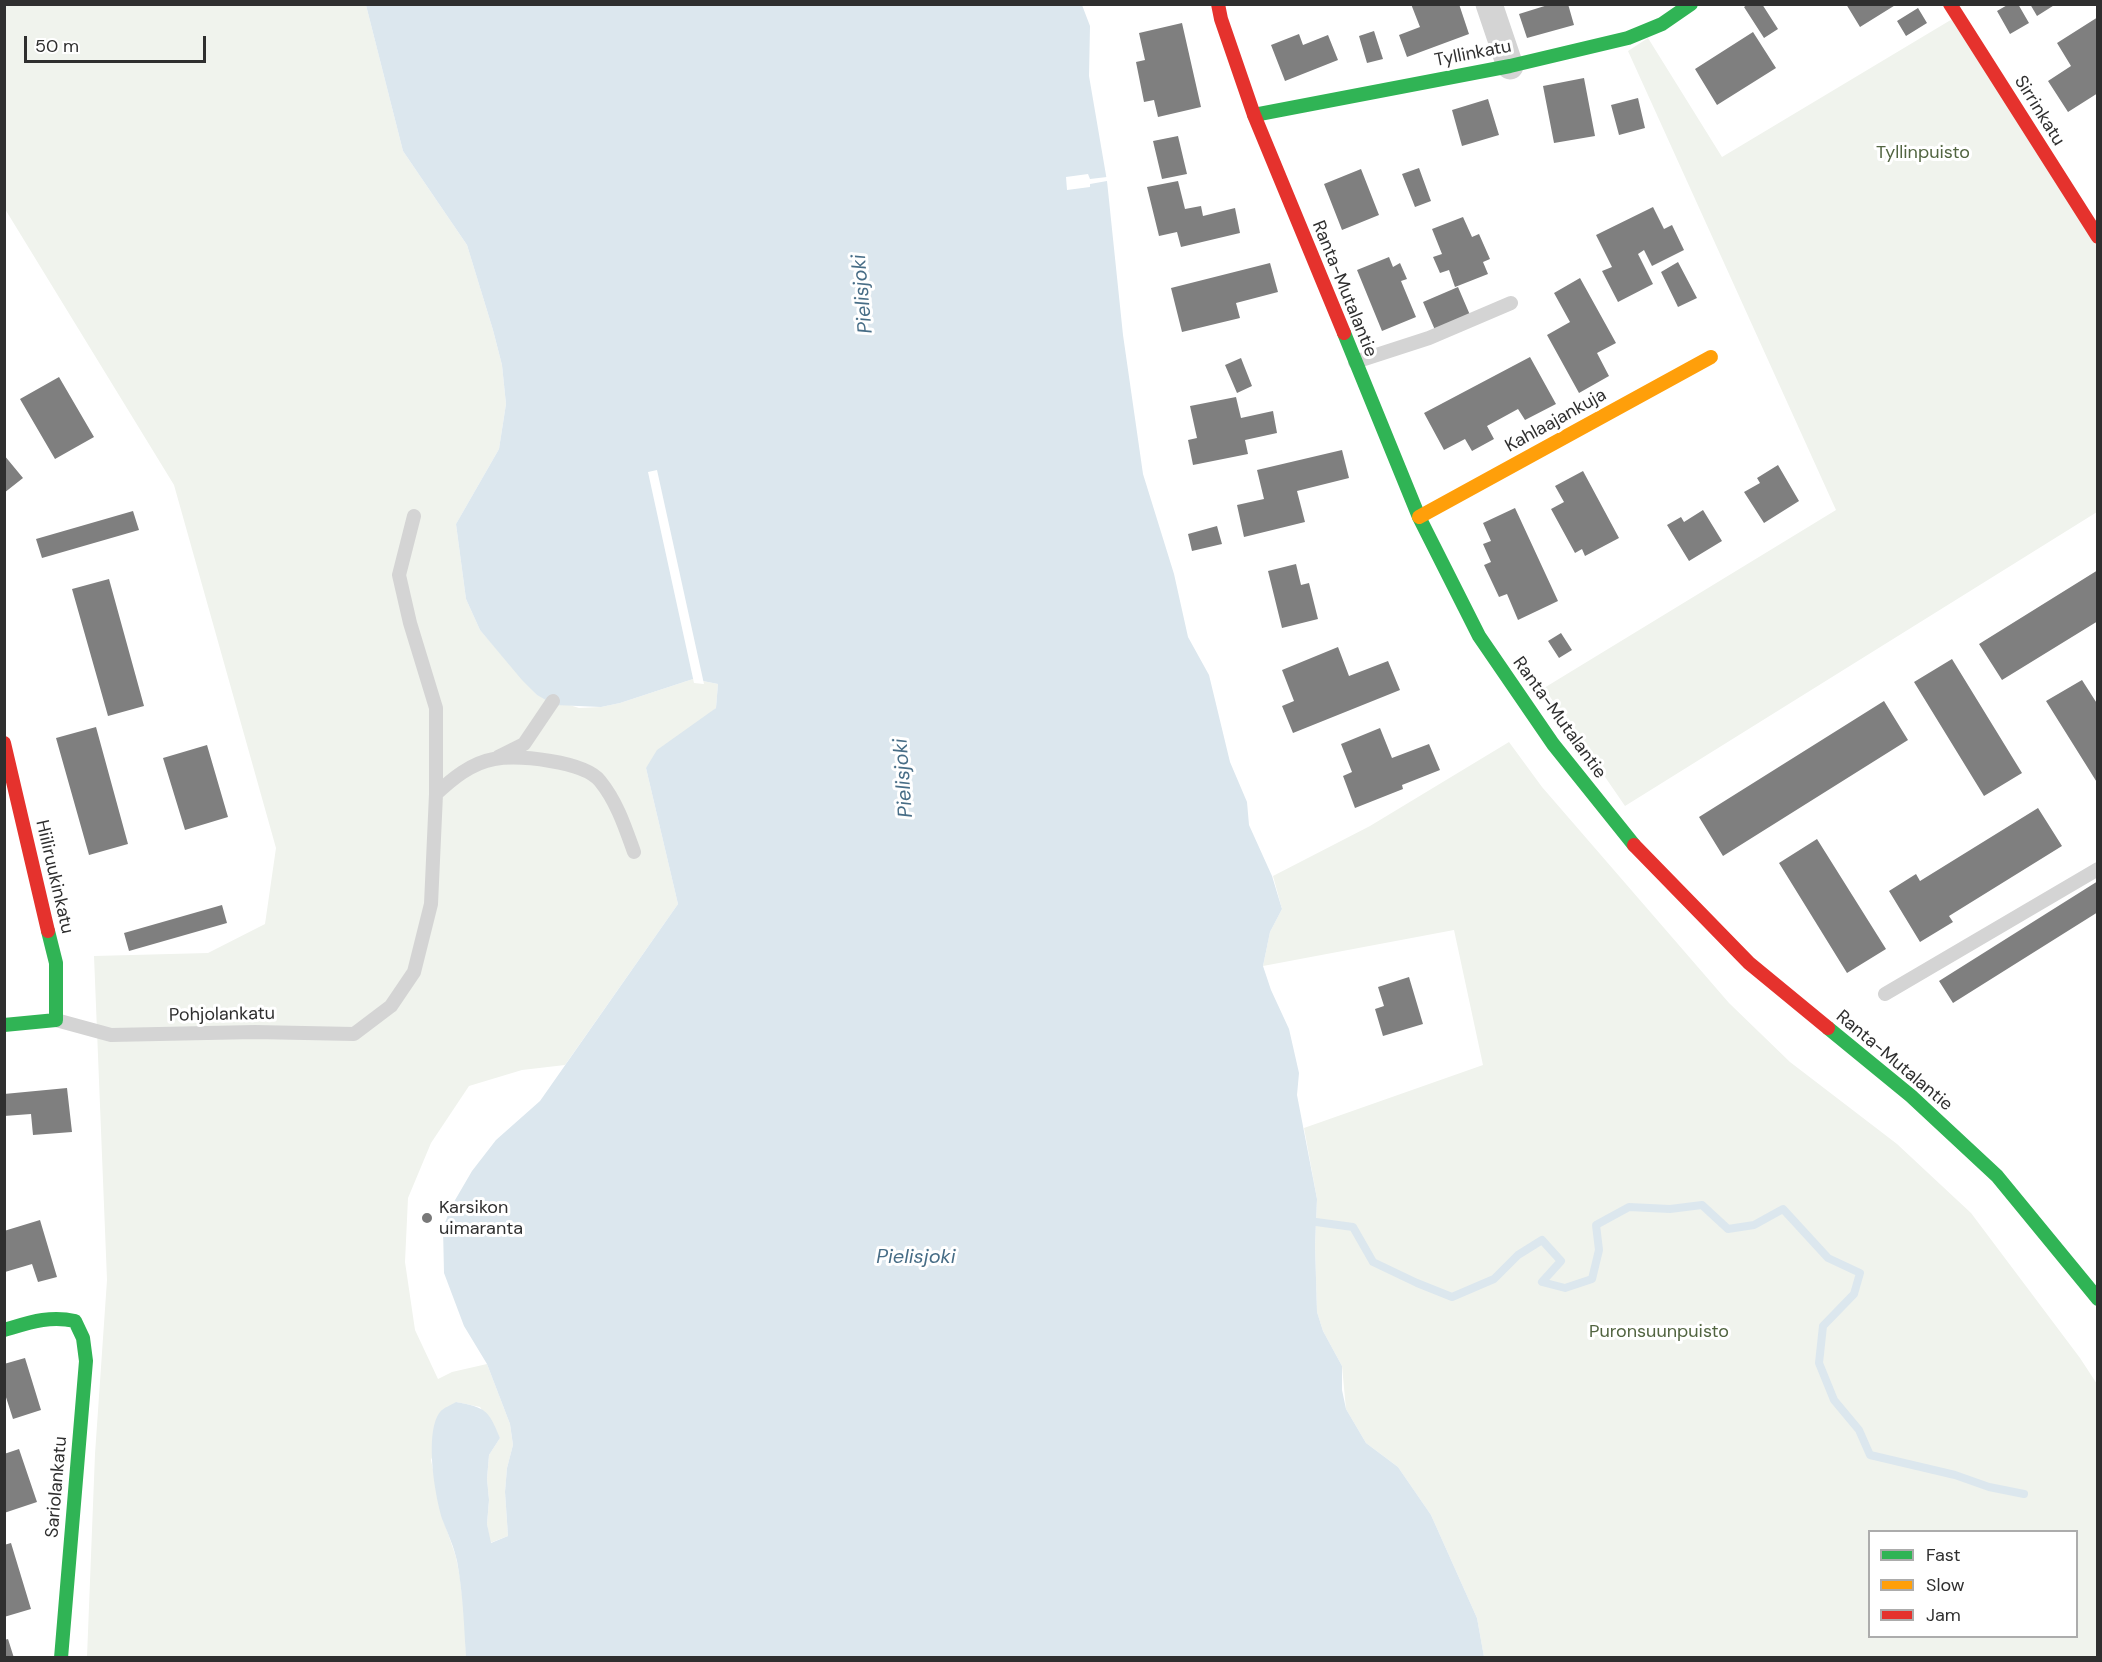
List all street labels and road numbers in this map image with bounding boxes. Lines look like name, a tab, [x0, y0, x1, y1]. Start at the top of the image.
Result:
street label: Tyllinkatu	[1433, 36, 1513, 72]
street label: Sirrinkatu	[2009, 72, 2069, 150]
street label: Ranta-Mutalantie	[1307, 218, 1381, 360]
street label: Kahlaajankuja	[1502, 384, 1610, 458]
street label: Ranta-Mutalantie	[1508, 653, 1610, 783]
street label: Hiiliruukinkatu	[30, 818, 78, 936]
street label: Pohjolankatu	[169, 1003, 275, 1027]
street label: Ranta-Mutalantie	[1831, 1006, 1957, 1116]
street label: Sariolankatu	[42, 1435, 72, 1539]

